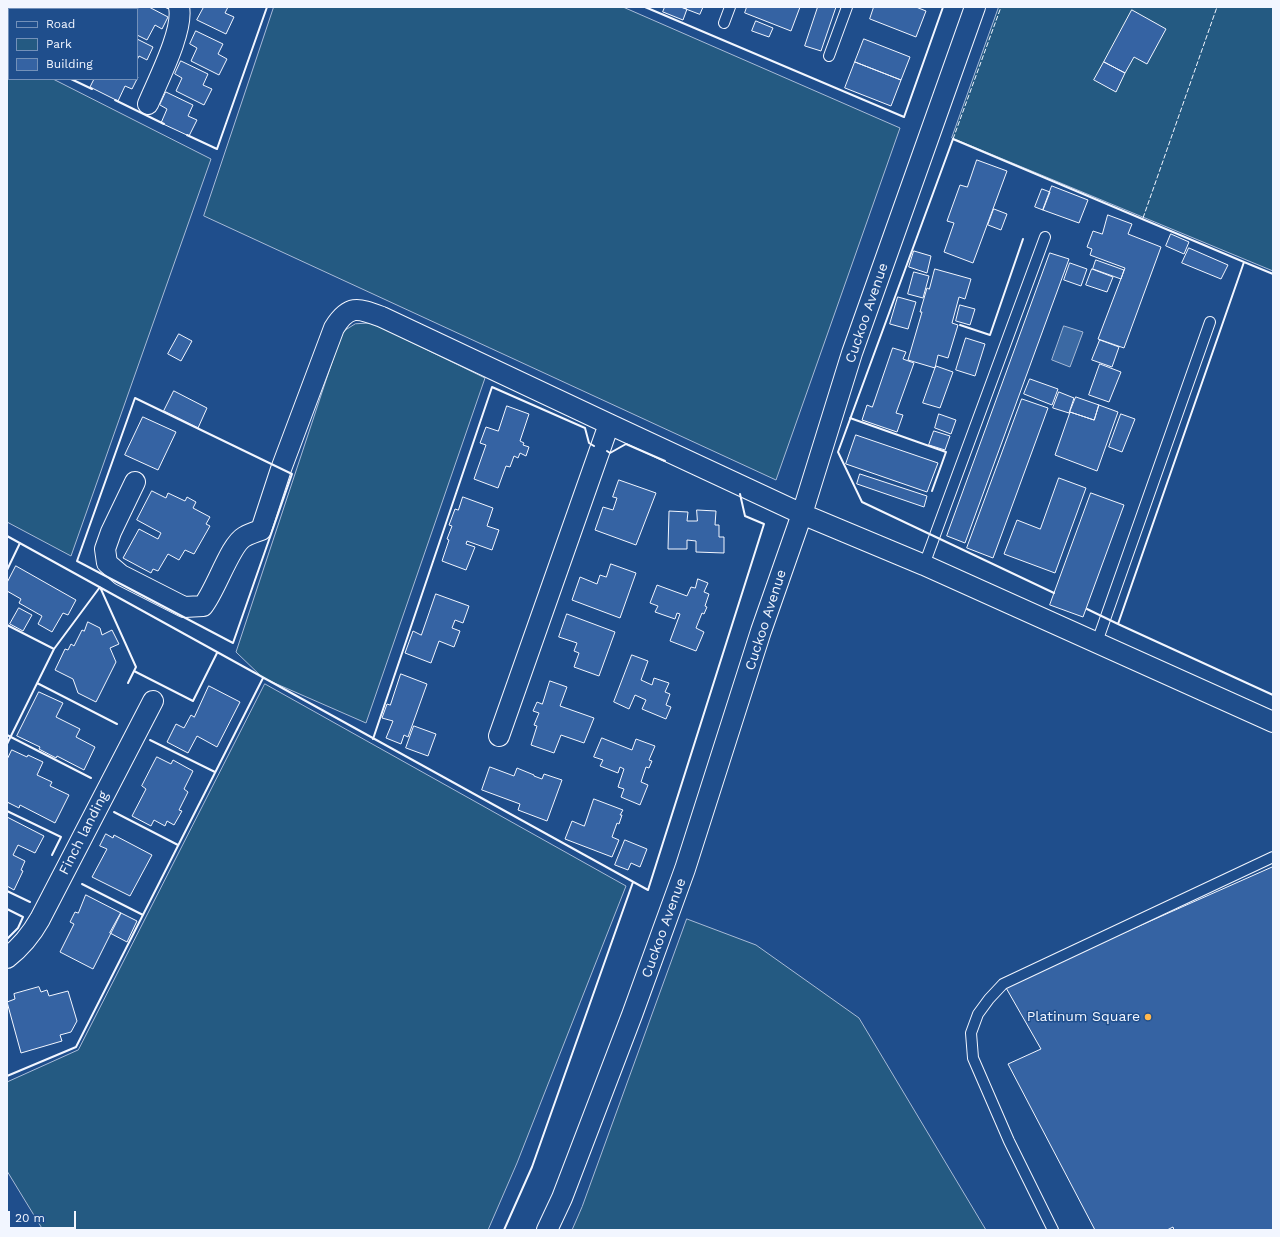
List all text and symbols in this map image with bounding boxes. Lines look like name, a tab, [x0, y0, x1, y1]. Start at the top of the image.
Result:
legend	[8, 8, 138, 80]
text: Road	[46, 17, 75, 31]
text: Park	[46, 37, 72, 51]
text: Building	[46, 57, 93, 71]
street label: Cuckoo Avenue	[842, 261, 892, 365]
street label: Cuckoo Avenue	[742, 568, 790, 672]
street label: Finch landing	[56, 788, 112, 878]
street label: Cuckoo Avenue	[638, 876, 690, 980]
place label: Platinum Square	[1027, 1009, 1140, 1025]
marker: Platinum Square	[1143, 1012, 1153, 1022]
scale bar	[10, 1203, 78, 1229]
text: 20 m	[15, 1211, 45, 1225]

